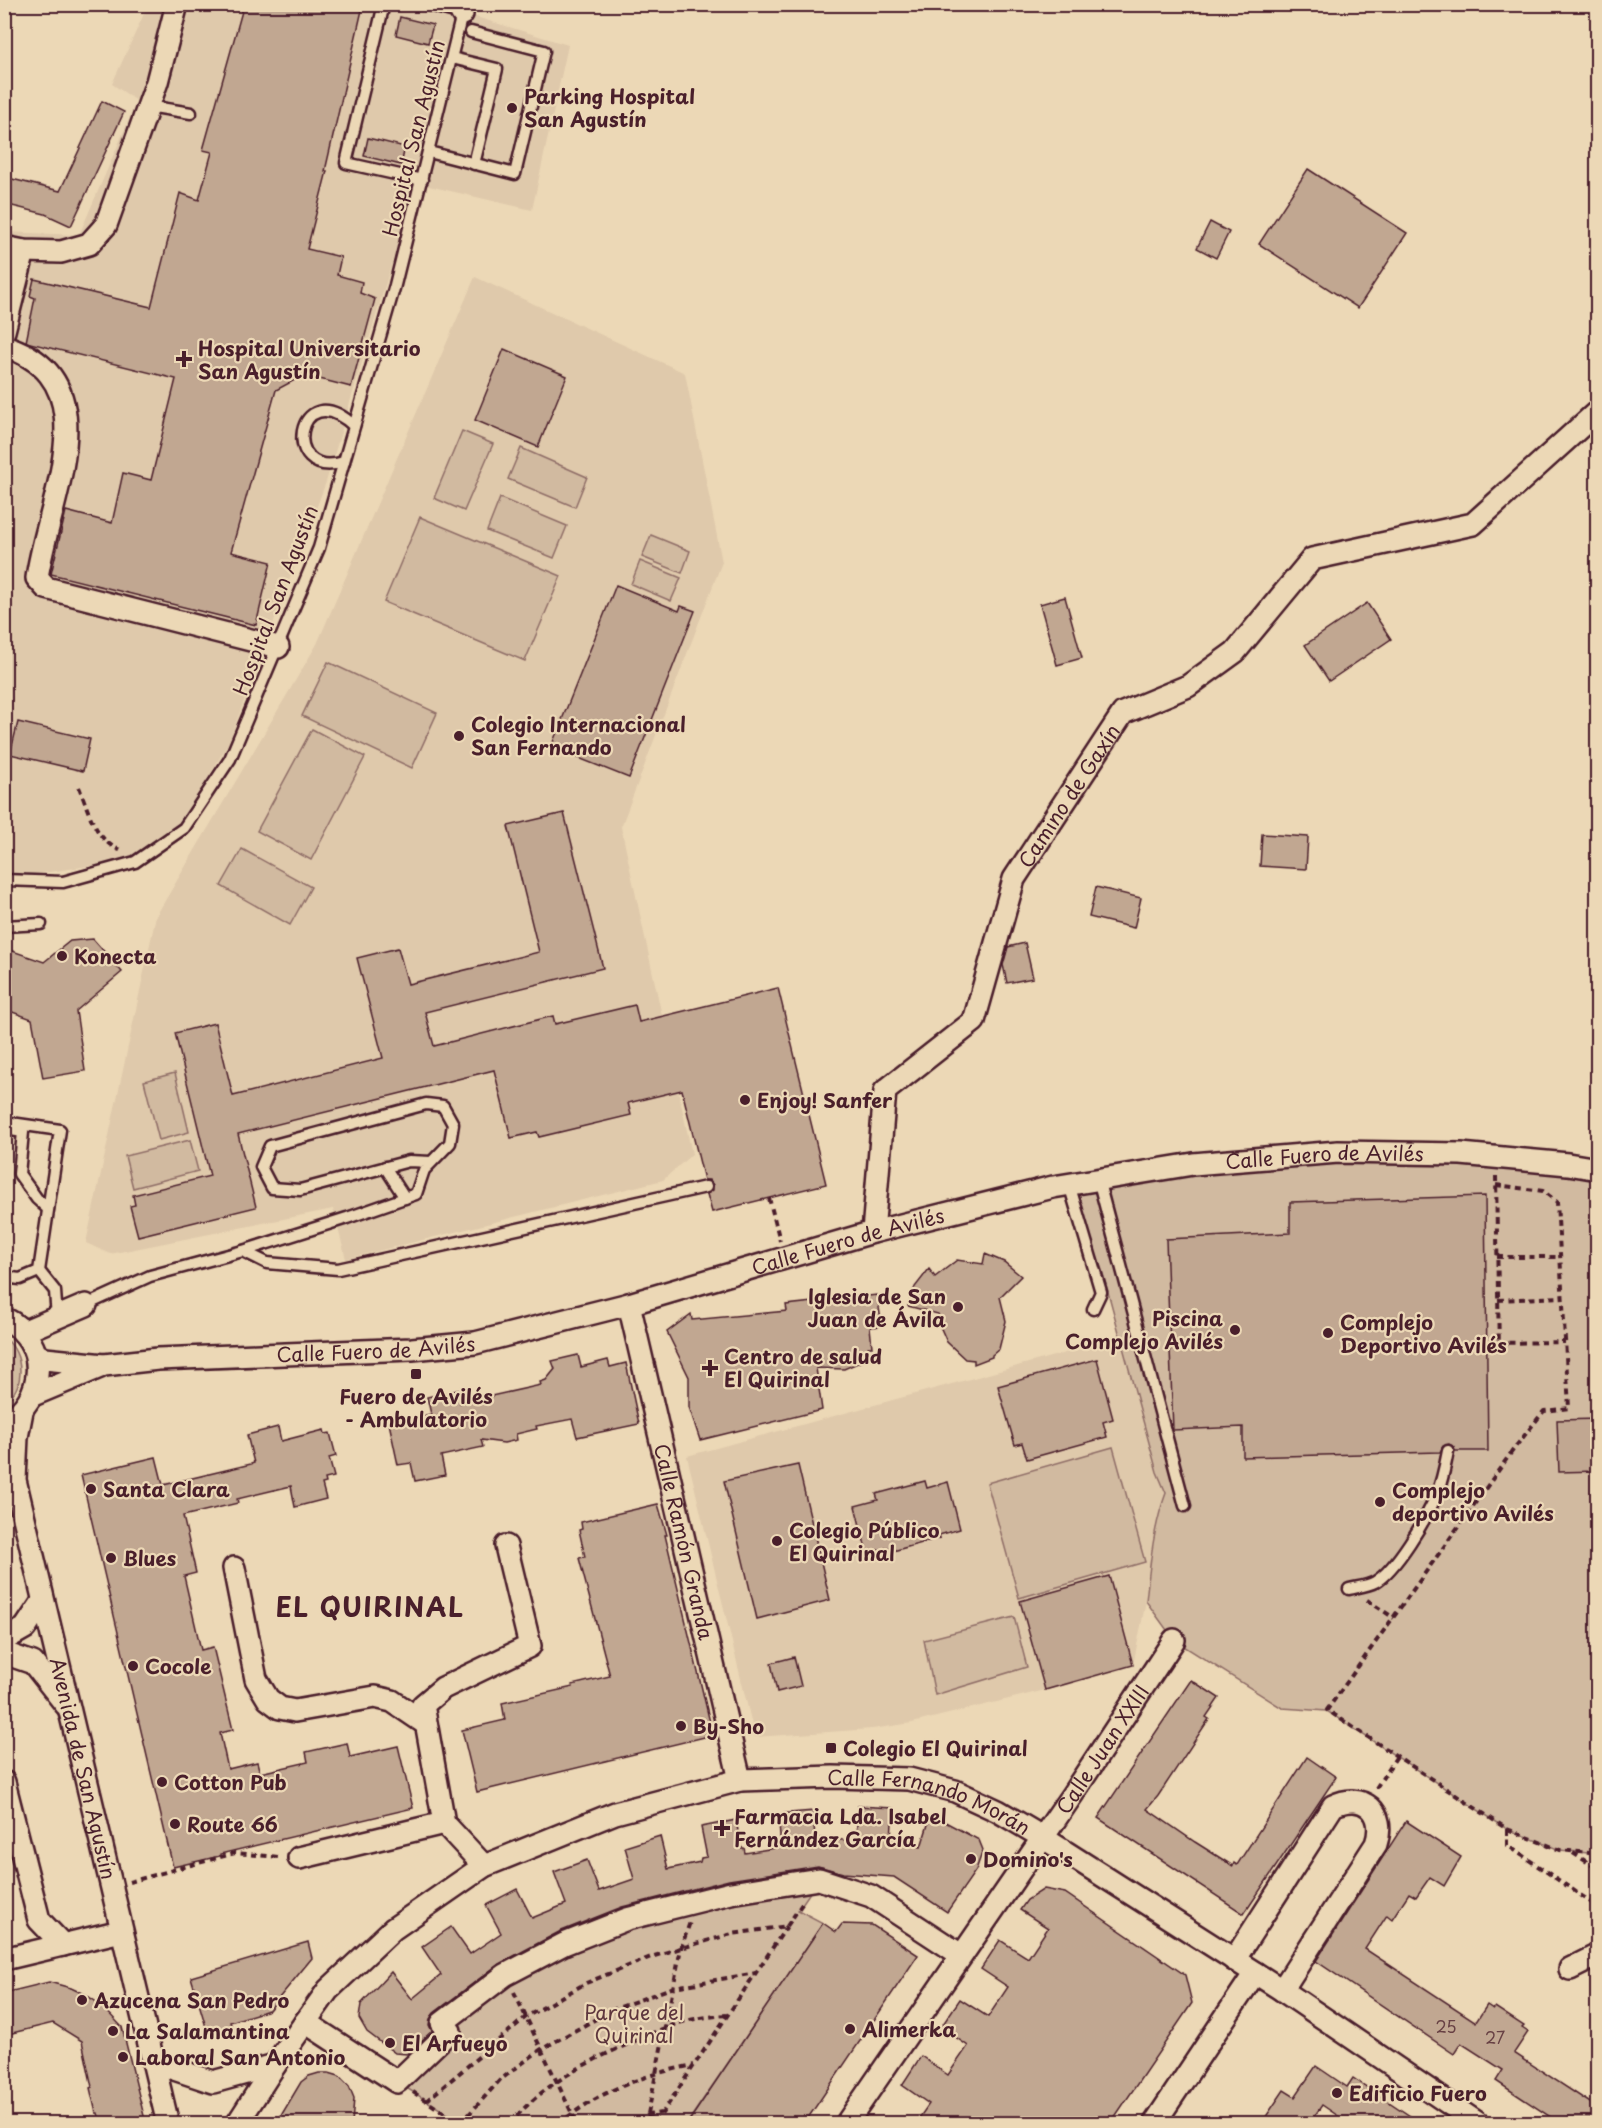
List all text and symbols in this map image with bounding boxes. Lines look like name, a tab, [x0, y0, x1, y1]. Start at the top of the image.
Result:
street label: Hospital San Agustín	[374, 37, 452, 239]
place label: Parking Hospital San Agustín	[524, 81, 695, 134]
marker: Parking Hospital San Agustín	[505, 101, 519, 115]
place label: Hospital Universitario San Agustín	[198, 333, 421, 386]
marker: Hospital Universitario San Agustín	[175, 350, 193, 368]
street label: Hospital San Agustín	[225, 501, 325, 699]
place label: Colegio Internacional San Fernando	[471, 709, 686, 762]
street label: Camino de Gaxín	[1010, 718, 1127, 874]
marker: Colegio Internacional San Fernando	[452, 729, 466, 743]
place label: Konecta	[74, 941, 157, 971]
marker: Konecta	[55, 949, 69, 963]
place label: Enjoy! Sanfer	[757, 1085, 893, 1115]
marker: Enjoy! Sanfer	[738, 1093, 752, 1107]
street label: Calle Fuero de Avilés	[1224, 1137, 1424, 1176]
street label: Calle Fuero de Avilés	[748, 1200, 947, 1282]
place label: Iglesia de San Juan de Ávila	[808, 1281, 946, 1334]
marker: Iglesia de San Juan de Ávila	[951, 1300, 965, 1314]
place label: Piscina Complejo Avilés	[1065, 1303, 1223, 1356]
place label: Complejo Deportivo Avilés	[1340, 1307, 1507, 1360]
marker: Piscina Complejo Avilés	[1228, 1323, 1242, 1337]
marker: Complejo Deportivo Avilés	[1321, 1326, 1335, 1340]
street label: Calle Fuero de Avilés	[276, 1328, 476, 1369]
place label: Centro de salud El Quirinal	[724, 1341, 882, 1394]
marker: Centro de salud El Quirinal	[701, 1359, 719, 1377]
marker: Fuero de Avilés - Ambulatorio	[409, 1367, 423, 1381]
place label: Fuero de Avilés - Ambulatorio	[339, 1381, 493, 1434]
street label: Calle Ramón Granda	[647, 1441, 722, 1643]
place label: Santa Clara	[103, 1474, 230, 1504]
place label: Complejo deportivo Avilés	[1392, 1475, 1554, 1528]
marker: Santa Clara	[84, 1482, 98, 1496]
marker: Complejo deportivo Avilés	[1373, 1495, 1387, 1509]
place label: Colegio Público El Quirinal	[789, 1515, 940, 1568]
marker: Colegio Público El Quirinal	[770, 1534, 784, 1548]
place label: Blues	[123, 1543, 177, 1573]
marker: Blues	[104, 1551, 118, 1565]
district label: EL QUIRINAL	[275, 1587, 465, 1626]
place label: Cocole	[145, 1651, 211, 1681]
street label: Avenida de San Agustín	[43, 1655, 124, 1882]
marker: Cocole	[126, 1659, 140, 1673]
street label: Calle Juan XXIII	[1048, 1678, 1156, 1820]
place label: By-Sho	[693, 1711, 764, 1741]
marker: By-Sho	[674, 1719, 688, 1733]
place label: Colegio El Quirinal	[843, 1733, 1028, 1763]
marker: Colegio El Quirinal	[824, 1741, 838, 1755]
street label: Calle Fernando Morán	[827, 1762, 1036, 1842]
place label: Cotton Pub	[174, 1767, 287, 1797]
marker: Cotton Pub	[155, 1775, 169, 1789]
place label: Farmacia Lda. Isabel Fernández García	[734, 1801, 946, 1854]
place label: Route 66	[187, 1809, 278, 1839]
marker: Route 66	[168, 1817, 182, 1831]
marker: Farmacia Lda. Isabel Fernández García	[715, 1821, 729, 1835]
place label: Domino's	[983, 1844, 1073, 1874]
marker: Domino's	[964, 1852, 978, 1866]
place label: Azucena San Pedro	[93, 1985, 289, 2015]
marker: Azucena San Pedro	[75, 1993, 89, 2007]
park label: Parque del Quirinal	[584, 1997, 684, 2050]
place label: Alimerka	[861, 2014, 956, 2044]
house number: 25	[1435, 2014, 1457, 2038]
place label: La Salamantina	[125, 2016, 290, 2046]
marker: Alimerka	[843, 2022, 857, 2036]
marker: La Salamantina	[106, 2024, 120, 2038]
house number: 27	[1485, 2025, 1505, 2049]
place label: El Arfueyo	[402, 2028, 508, 2058]
marker: El Arfueyo	[383, 2036, 397, 2050]
place label: Laboral San Antonio	[135, 2042, 346, 2072]
marker: Laboral San Antonio	[116, 2050, 130, 2064]
place label: Edificio Fuero	[1349, 2078, 1487, 2108]
marker: Edificio Fuero	[1330, 2086, 1344, 2100]

